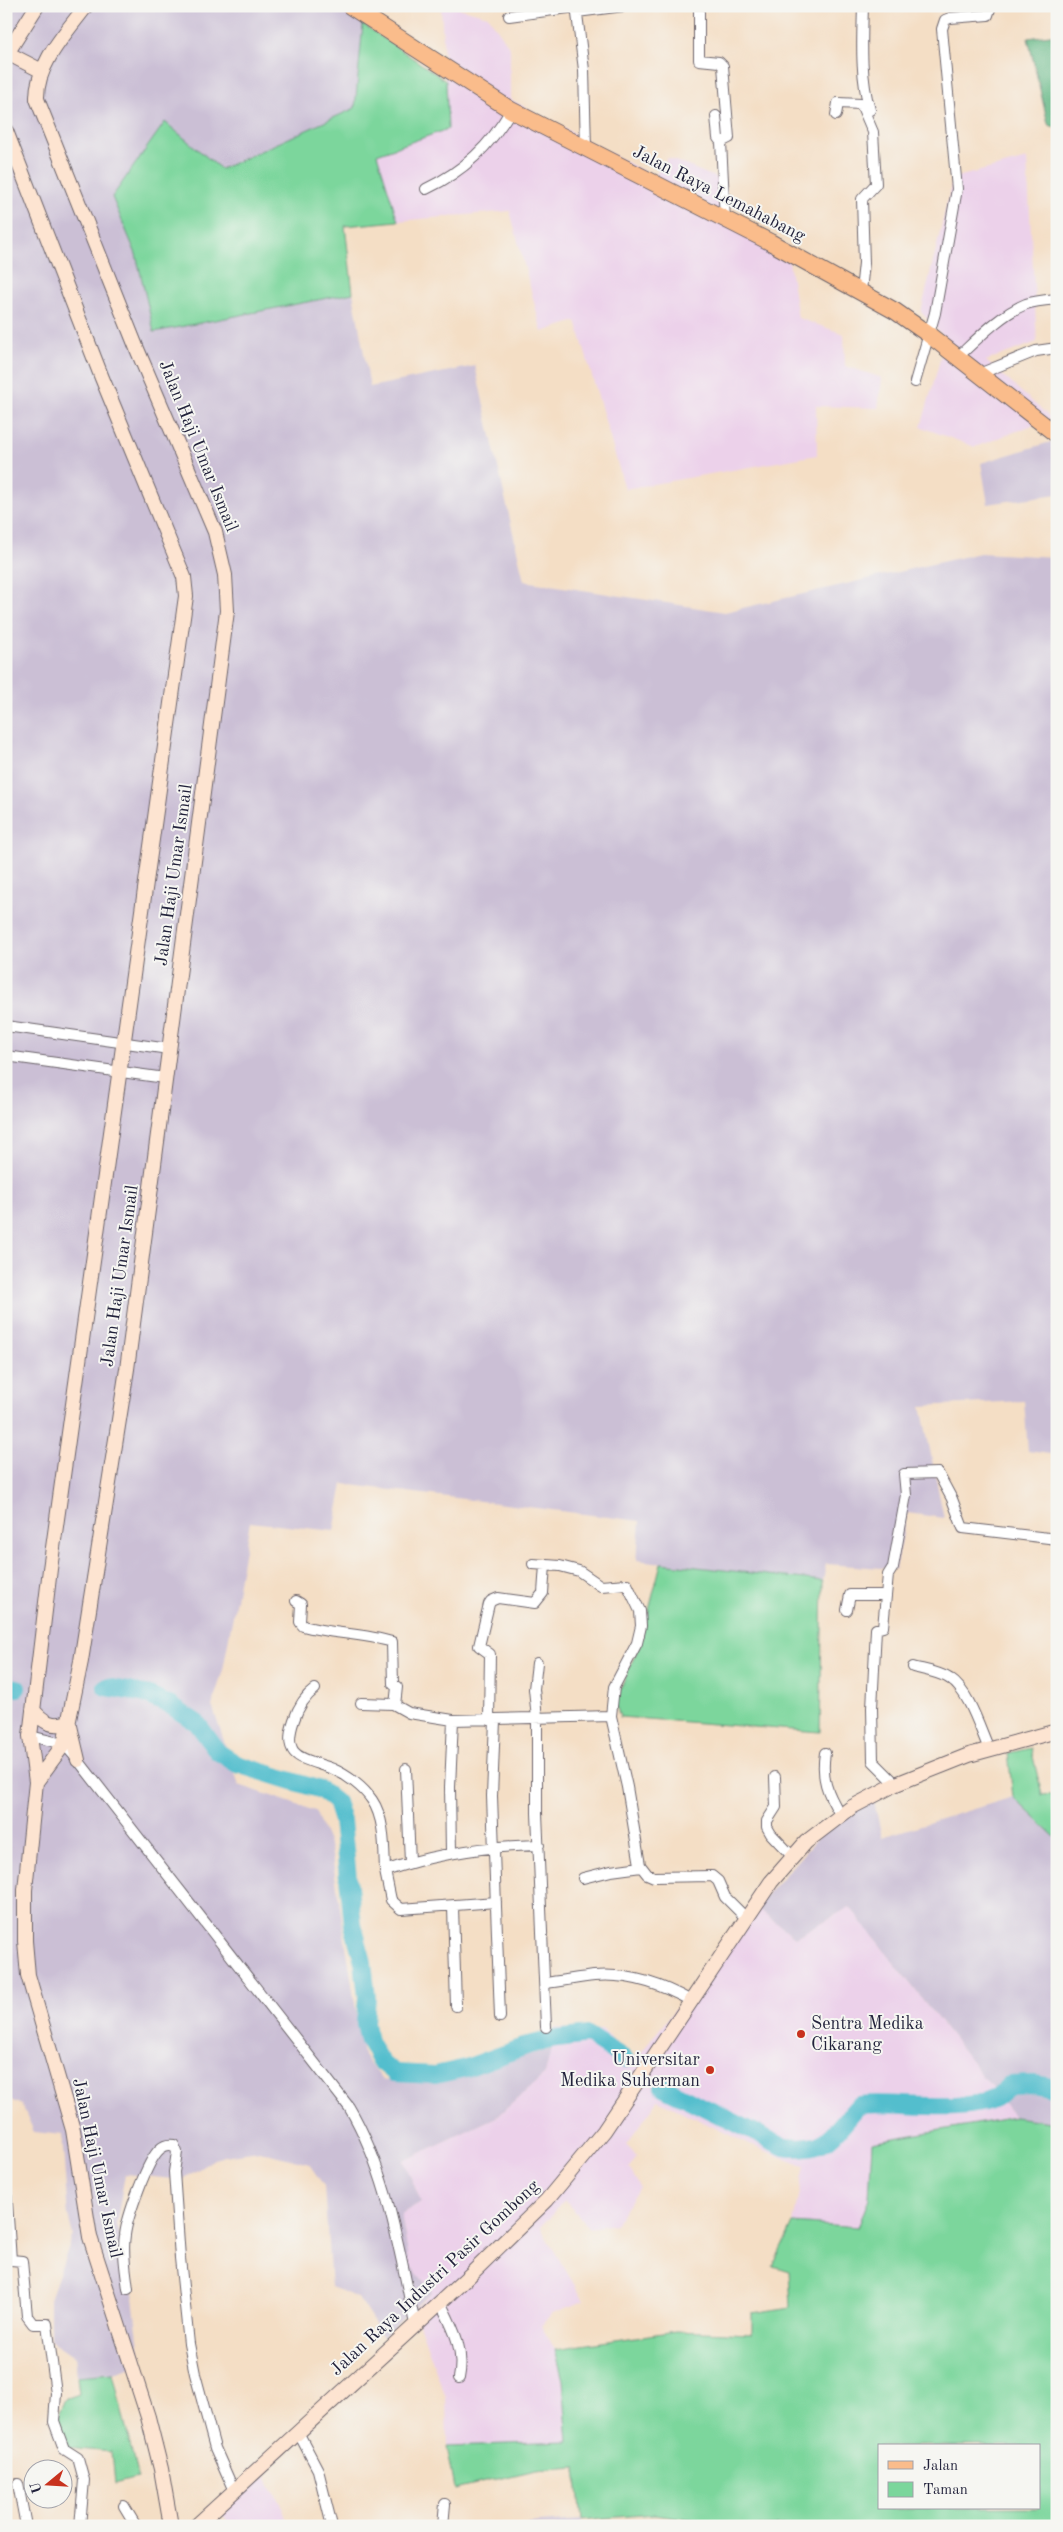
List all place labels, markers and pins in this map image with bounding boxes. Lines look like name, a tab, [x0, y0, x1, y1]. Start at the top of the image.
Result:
place label: Sentra Medika Cikarang	[811, 2015, 924, 2054]
marker: Sentra Medika Cikarang	[795, 2028, 807, 2040]
place label: Universitar Medika Suherman	[560, 2051, 701, 2090]
marker: Universitar Medika Suherman	[704, 2064, 716, 2076]

